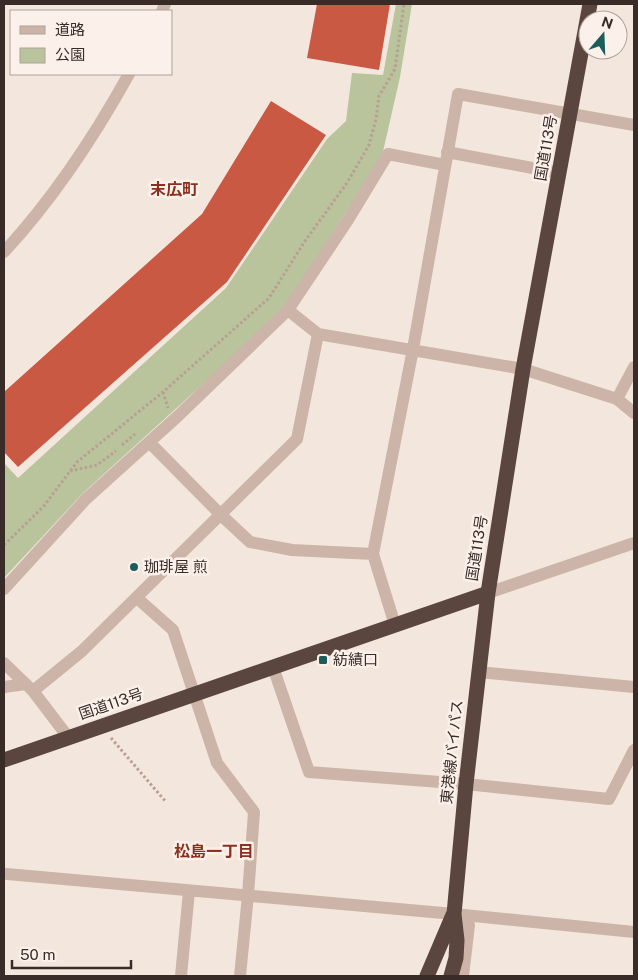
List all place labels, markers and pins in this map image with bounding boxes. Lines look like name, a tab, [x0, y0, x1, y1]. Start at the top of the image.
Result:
place label: 珈琲屋 煎	[144, 558, 208, 575]
marker: 珈琲屋 煎	[128, 561, 140, 573]
place label: 紡績口	[333, 651, 378, 668]
marker: 紡績口	[317, 654, 329, 666]

